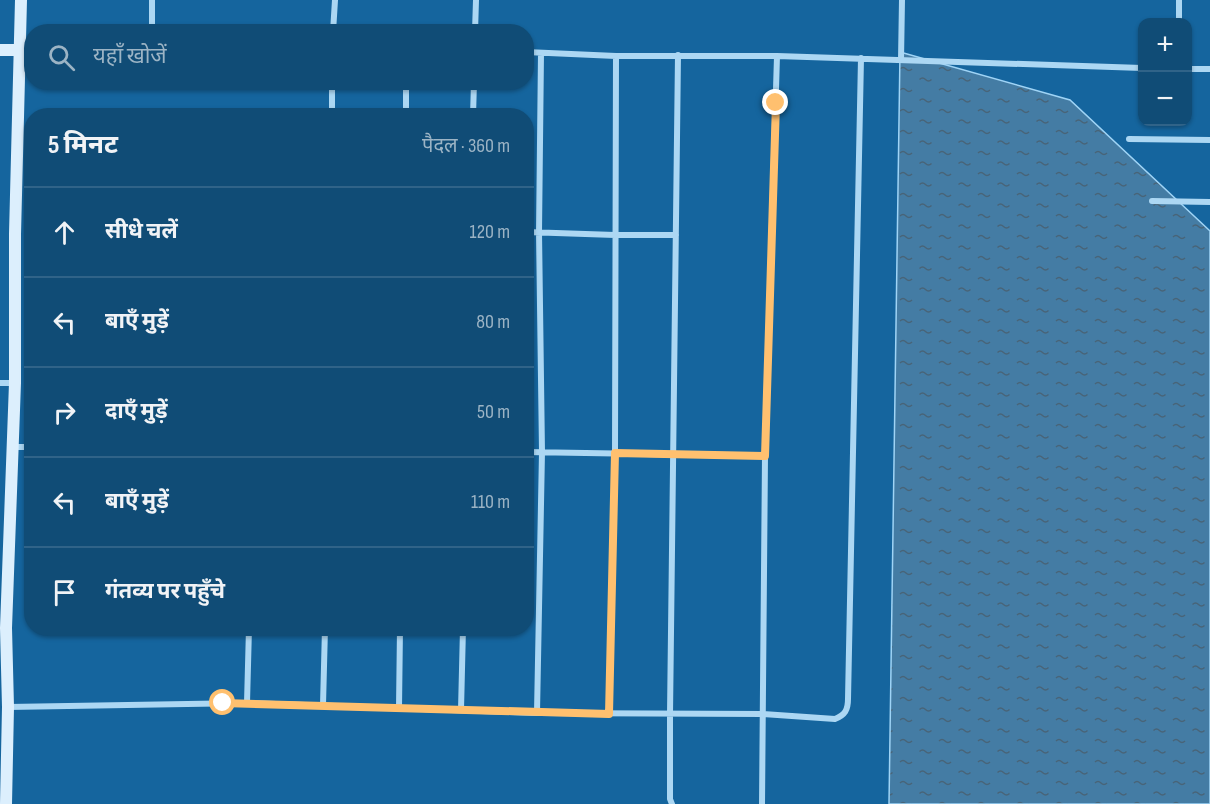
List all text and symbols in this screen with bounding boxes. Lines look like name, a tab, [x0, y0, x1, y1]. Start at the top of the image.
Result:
map controls	[1138, 18, 1192, 126]
button: +	[1138, 18, 1192, 72]
search box	[24, 24, 534, 90]
icon: search	[45, 41, 78, 74]
text: यहाँ खोजें	[93, 43, 167, 70]
button: −	[1138, 72, 1192, 126]
route end	[762, 89, 788, 115]
text: 5 मिनट	[48, 130, 118, 161]
text: पैदल · 360 m	[422, 134, 510, 158]
icon: ahead	[48, 216, 81, 249]
text: सीधे चलें	[105, 218, 178, 245]
text: 120 m	[470, 220, 510, 244]
icon: left	[48, 306, 81, 339]
text: बाएँ मुड़ें	[105, 308, 169, 335]
text: 80 m	[476, 310, 510, 334]
icon: right	[48, 396, 81, 429]
text: दाएँ मुड़ें	[105, 398, 168, 425]
text: 50 m	[477, 400, 510, 424]
icon: left	[48, 486, 81, 519]
text: बाएँ मुड़ें	[105, 488, 169, 515]
text: 110 m	[471, 490, 510, 514]
icon: arrive	[48, 576, 81, 609]
text: गंतव्य पर पहुँचे	[105, 578, 225, 605]
route start	[209, 689, 235, 715]

